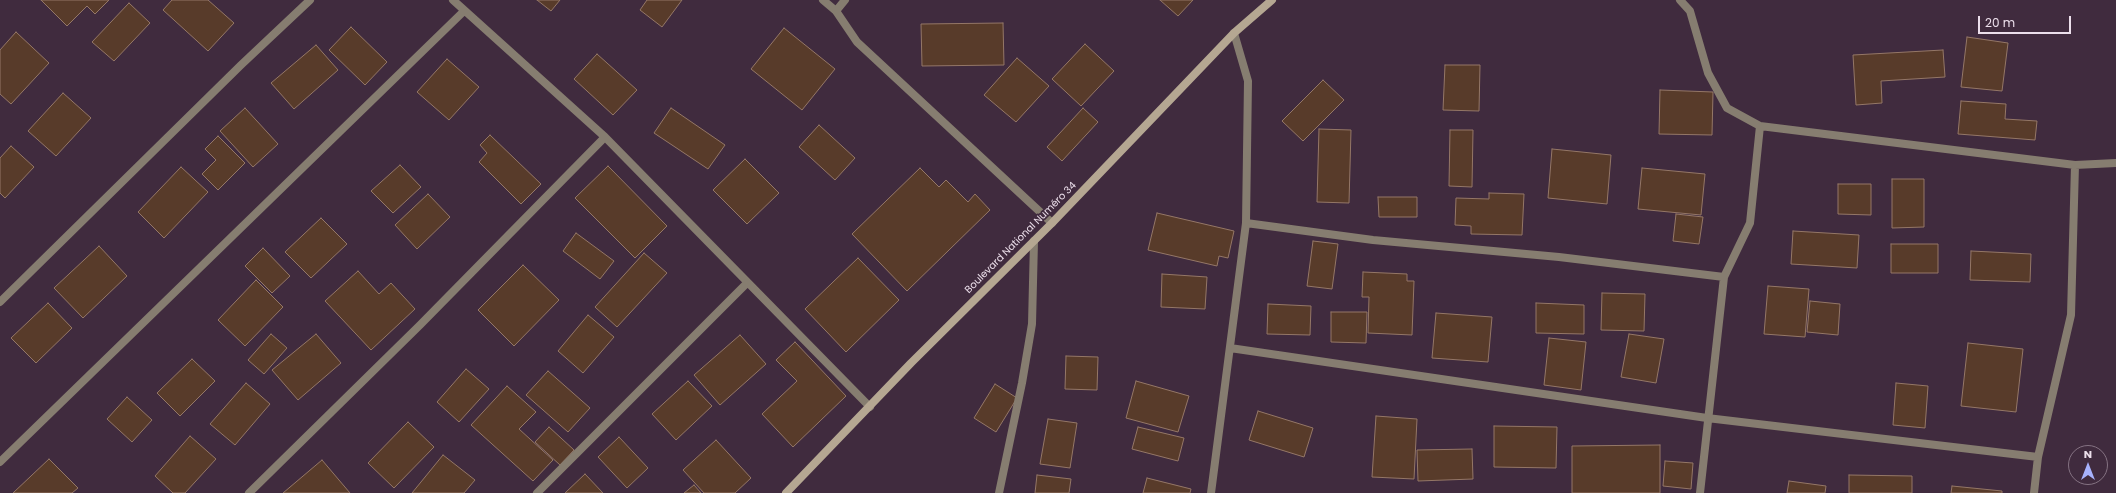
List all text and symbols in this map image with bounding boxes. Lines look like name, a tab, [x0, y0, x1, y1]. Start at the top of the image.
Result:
scale bar	[1980, 8, 2073, 34]
text: 20 m	[1985, 14, 2015, 31]
street label: Boulevard National Numéro 34	[963, 180, 1079, 296]
north arrow	[2068, 445, 2108, 485]
text: N	[2084, 446, 2092, 462]

